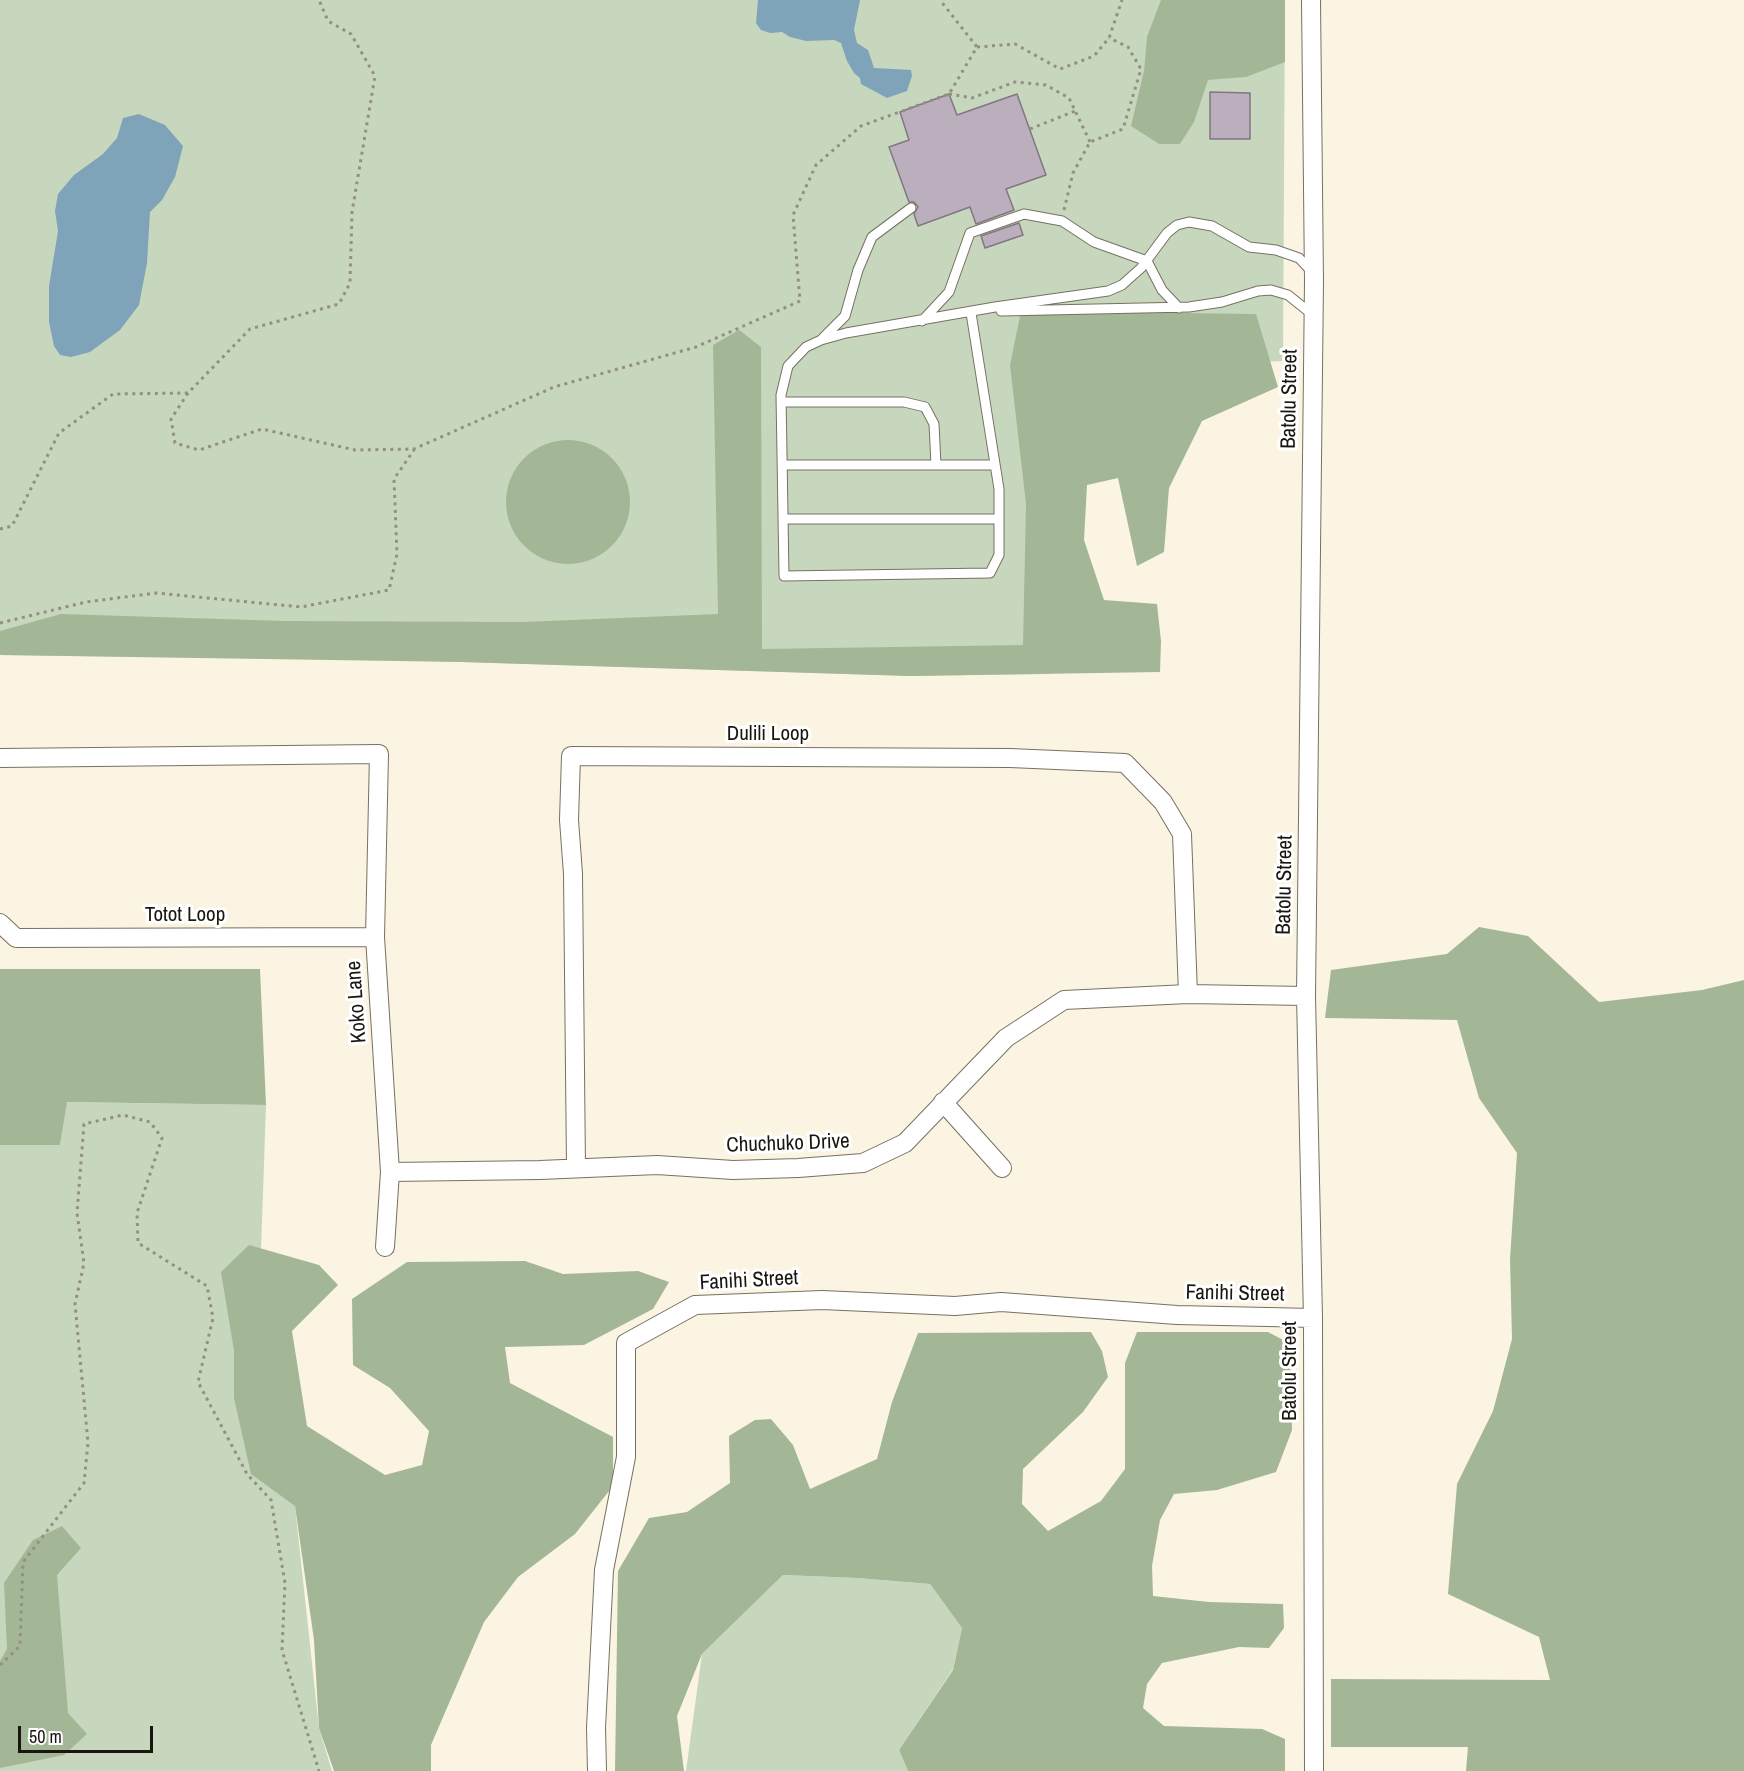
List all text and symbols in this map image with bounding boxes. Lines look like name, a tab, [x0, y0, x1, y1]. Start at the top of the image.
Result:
street label: Batolu Street	[1277, 349, 1303, 449]
street label: Dulili Loop	[727, 721, 809, 747]
street label: Batolu Street	[1272, 835, 1298, 935]
street label: Totot Loop	[145, 902, 225, 928]
street label: Koko Lane	[342, 960, 372, 1044]
street label: Chuchuko Drive	[726, 1129, 850, 1159]
street label: Fanihi Street	[699, 1266, 799, 1296]
street label: Fanihi Street	[1185, 1281, 1285, 1307]
street label: Batolu Street	[1277, 1321, 1303, 1421]
scale bar	[21, 1714, 156, 1752]
text: 50 m	[29, 1724, 62, 1749]

